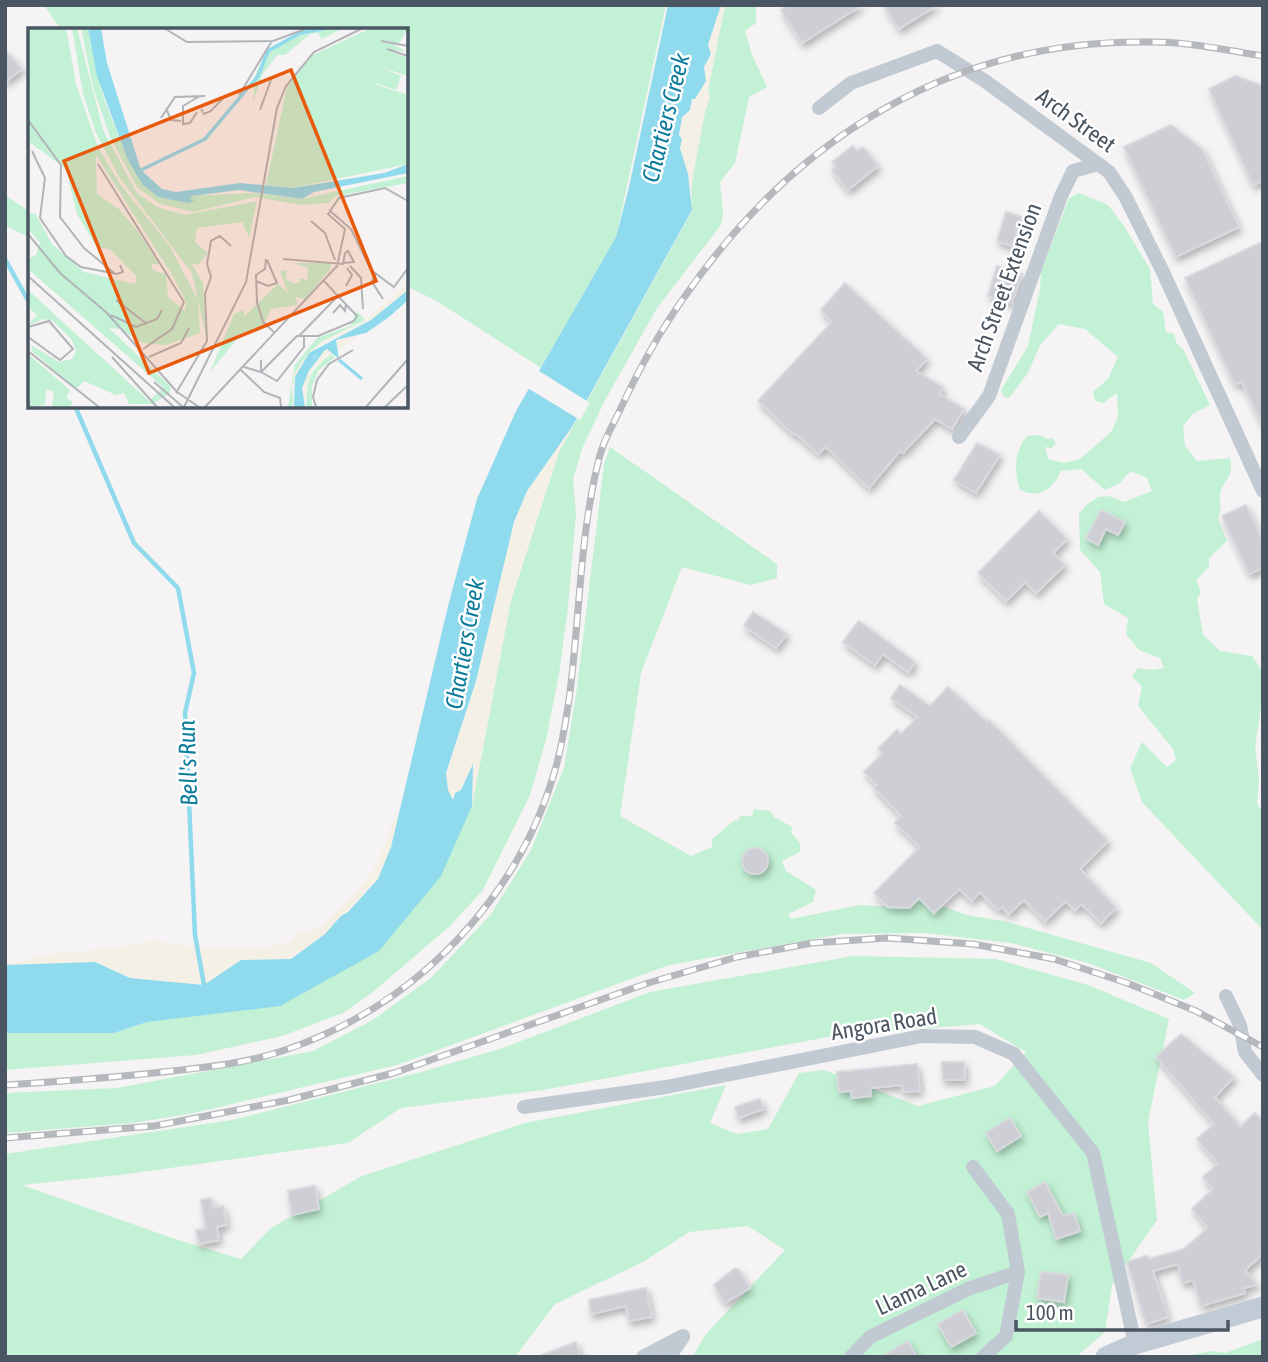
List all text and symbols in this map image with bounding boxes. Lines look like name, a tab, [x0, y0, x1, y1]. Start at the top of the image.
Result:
inset map	[28, 28, 408, 408]
water label: Chartiers Creek	[636, 50, 695, 185]
street label: Arch Street	[1031, 83, 1121, 157]
street label: Arch Street Extension	[962, 199, 1046, 375]
water label: Chartiers Creek	[440, 576, 489, 711]
water label: Bell's Run	[172, 719, 202, 806]
street label: Angora Road	[829, 1003, 939, 1045]
street label: Llama Lane	[871, 1256, 971, 1320]
scale bar	[1016, 1288, 1228, 1332]
text: 100 m	[1026, 1300, 1074, 1324]

